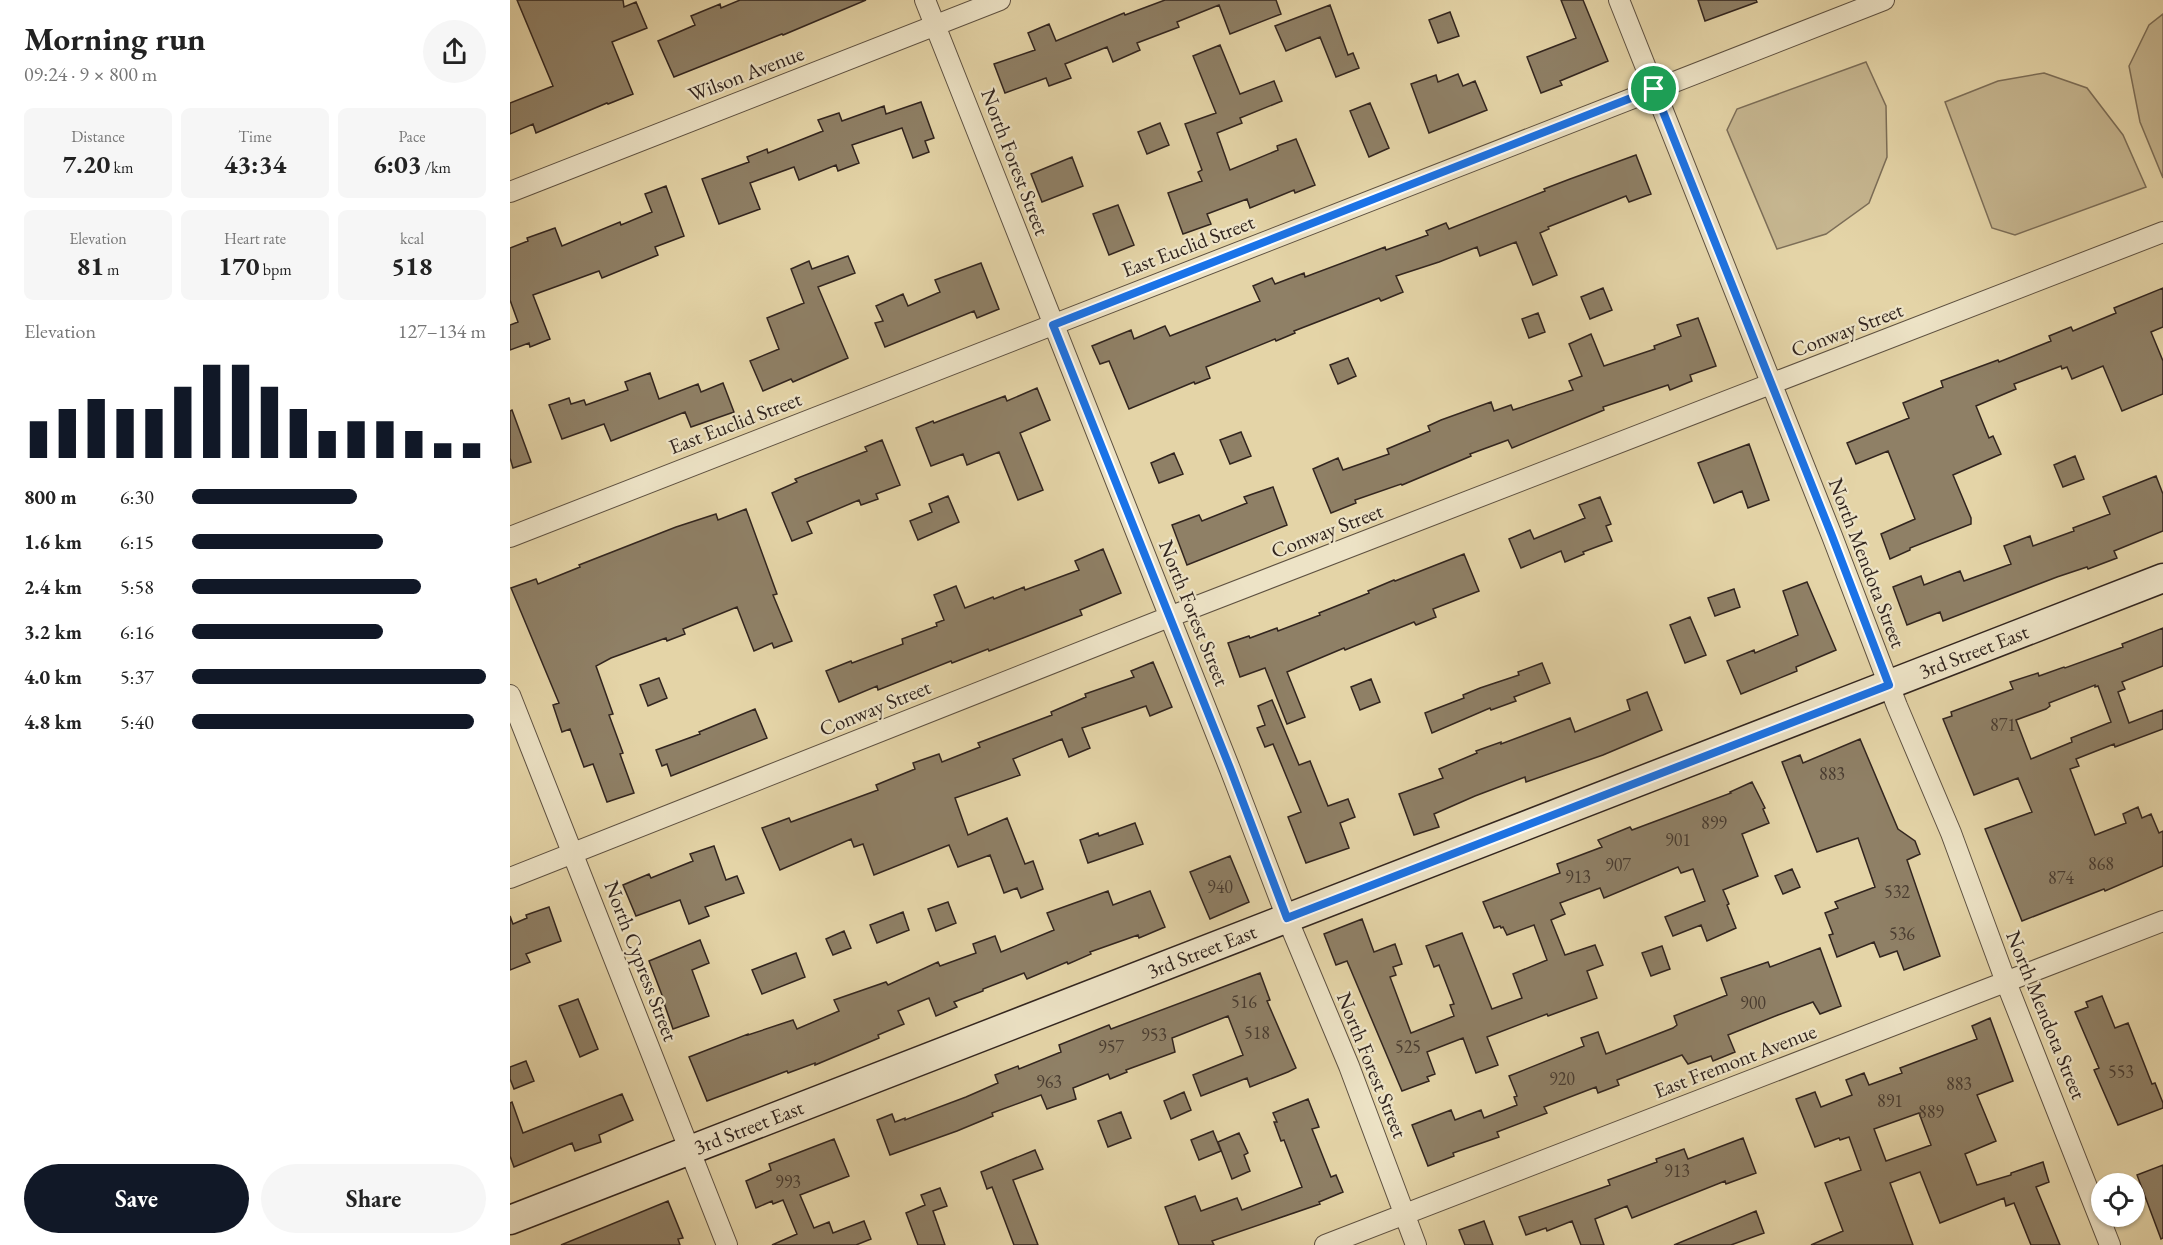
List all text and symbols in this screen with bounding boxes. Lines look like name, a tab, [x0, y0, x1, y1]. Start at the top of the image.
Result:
text: Morning run	[24, 17, 206, 60]
button: share	[423, 20, 486, 83]
street label: Wilson Avenue	[684, 39, 807, 108]
text: 09:24 · 9 × 800 m	[24, 61, 157, 87]
pin	[1628, 63, 1679, 114]
icon: arrive	[1637, 72, 1670, 105]
street label: North Forest Street	[975, 85, 1056, 239]
text: Distance	[71, 126, 125, 147]
text: Time	[238, 126, 272, 147]
text: Pace	[399, 126, 425, 147]
text: 7.20	[63, 147, 110, 181]
text: 43:34	[224, 147, 286, 181]
text: 6:03	[373, 147, 422, 181]
text: km	[110, 157, 133, 178]
text: /km	[422, 157, 451, 178]
street label: East Euclid Street	[1118, 208, 1258, 283]
text: Elevation	[69, 228, 127, 249]
text: Heart rate	[224, 228, 286, 249]
text: kcal	[400, 228, 424, 249]
text: 81	[76, 249, 104, 283]
text: 170	[218, 249, 260, 283]
text: 518	[391, 249, 433, 283]
text: m	[104, 259, 120, 280]
text: bpm	[260, 259, 292, 280]
street label: Conway Street	[1787, 296, 1907, 363]
text: Elevation	[24, 318, 96, 344]
text: 127–134 m	[398, 318, 486, 344]
street label: East Euclid Street	[665, 385, 805, 460]
street label: North Mendota Street	[1823, 474, 1912, 652]
text: 800 m	[24, 484, 77, 510]
text: 6:30	[120, 484, 154, 510]
street label: Conway Street	[1267, 497, 1387, 564]
text: 1.6 km	[24, 529, 82, 555]
text: 6:15	[120, 529, 154, 555]
street label: North Forest Street	[1153, 536, 1236, 690]
text: 2.4 km	[24, 574, 82, 600]
text: 5:58	[120, 574, 154, 600]
street label: 3rd Street East	[1915, 618, 2032, 685]
text: 3.2 km	[24, 619, 82, 645]
text: 6:16	[120, 619, 154, 645]
text: 4.0 km	[24, 664, 82, 690]
text: 5:37	[120, 664, 154, 690]
street label: Conway Street	[815, 673, 935, 742]
text: 4.8 km	[24, 709, 82, 735]
text: 5:40	[120, 709, 154, 735]
house number: 871	[1990, 713, 2016, 736]
house number: 883	[1819, 762, 1845, 785]
house number: 899	[1701, 811, 1727, 834]
house number: 901	[1665, 828, 1691, 851]
house number: 868	[2088, 852, 2114, 875]
house number: 907	[1605, 853, 1631, 876]
house number: 913	[1565, 865, 1591, 888]
house number: 874	[2048, 866, 2074, 889]
house number: 940	[1207, 875, 1233, 898]
street label: North Cypress Street	[598, 877, 685, 1045]
house number: 532	[1884, 880, 1910, 903]
street label: 3rd Street East	[1143, 917, 1261, 984]
house number: 536	[1889, 922, 1915, 945]
street label: North Mendota Street	[2000, 926, 2093, 1104]
street label: North Forest Street	[1331, 988, 1414, 1142]
house number: 516	[1231, 990, 1257, 1013]
house number: 900	[1740, 991, 1766, 1014]
street label: East Fremont Avenue	[1650, 1017, 1820, 1104]
house number: 518	[1244, 1021, 1270, 1044]
house number: 953	[1141, 1023, 1167, 1046]
house number: 957	[1098, 1035, 1124, 1058]
house number: 525	[1395, 1035, 1421, 1058]
house number: 553	[2108, 1060, 2134, 1083]
house number: 920	[1549, 1067, 1575, 1090]
house number: 963	[1036, 1070, 1062, 1093]
house number: 883	[1946, 1072, 1972, 1095]
house number: 891	[1877, 1089, 1903, 1112]
street label: 3rd Street East	[690, 1093, 808, 1160]
house number: 889	[1918, 1100, 1944, 1123]
house number: 913	[1664, 1159, 1690, 1182]
button: Save	[24, 1164, 249, 1233]
button: Share	[261, 1164, 486, 1233]
house number: 993	[775, 1170, 801, 1193]
map controls	[2091, 1173, 2145, 1227]
button: locate	[2091, 1173, 2145, 1227]

